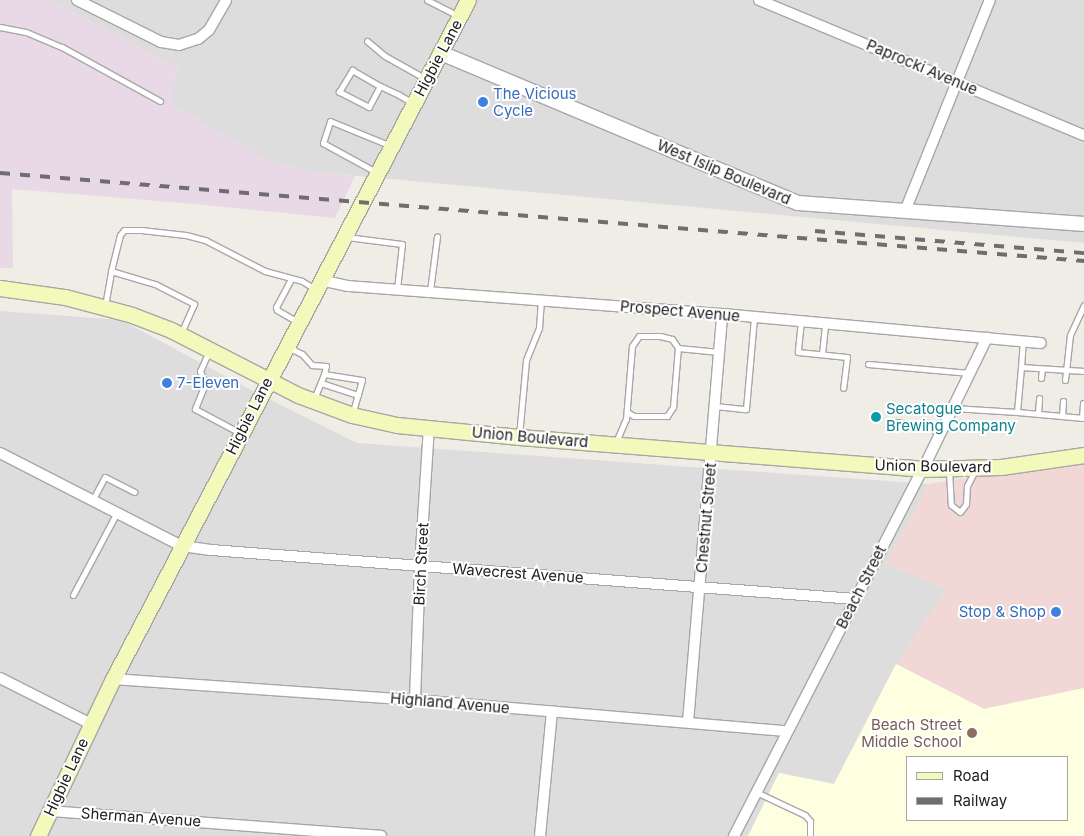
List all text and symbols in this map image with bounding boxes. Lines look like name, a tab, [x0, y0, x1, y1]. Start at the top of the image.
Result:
street label: Higbie Lane	[410, 17, 466, 99]
street label: Paprocki Avenue	[864, 35, 980, 99]
place label: The Vicious Cycle	[493, 84, 576, 119]
marker: The Vicious Cycle	[477, 96, 489, 108]
street label: West Islip Boulevard	[654, 136, 794, 208]
street label: Prospect Avenue	[619, 297, 741, 325]
place label: 7-Eleven	[177, 374, 239, 392]
street label: Higbie Lane	[222, 374, 276, 458]
marker: 7-Eleven	[161, 377, 173, 389]
place label: Secatogue Brewing Company	[886, 399, 1016, 434]
marker: Secatogue Brewing Company	[870, 411, 882, 423]
street label: Union Boulevard	[471, 423, 589, 451]
street label: Union Boulevard	[874, 456, 992, 476]
street label: Chestnut Street	[692, 462, 720, 574]
street label: Birch Street	[410, 522, 432, 606]
street label: Beach Street	[832, 542, 890, 632]
street label: Wavecrest Avenue	[452, 559, 584, 587]
place label: Stop & Shop	[959, 603, 1046, 621]
marker: Stop & Shop	[1050, 606, 1062, 618]
street label: Highland Avenue	[390, 689, 510, 717]
place label: Beach Street Middle School	[861, 715, 962, 750]
marker: Beach Street Middle School	[966, 727, 978, 739]
street label: Higbie Lane	[40, 735, 92, 819]
legend	[906, 756, 1069, 821]
text: Road	[953, 766, 989, 785]
text: Railway	[953, 791, 1007, 810]
street label: Sherman Avenue	[80, 804, 202, 830]

